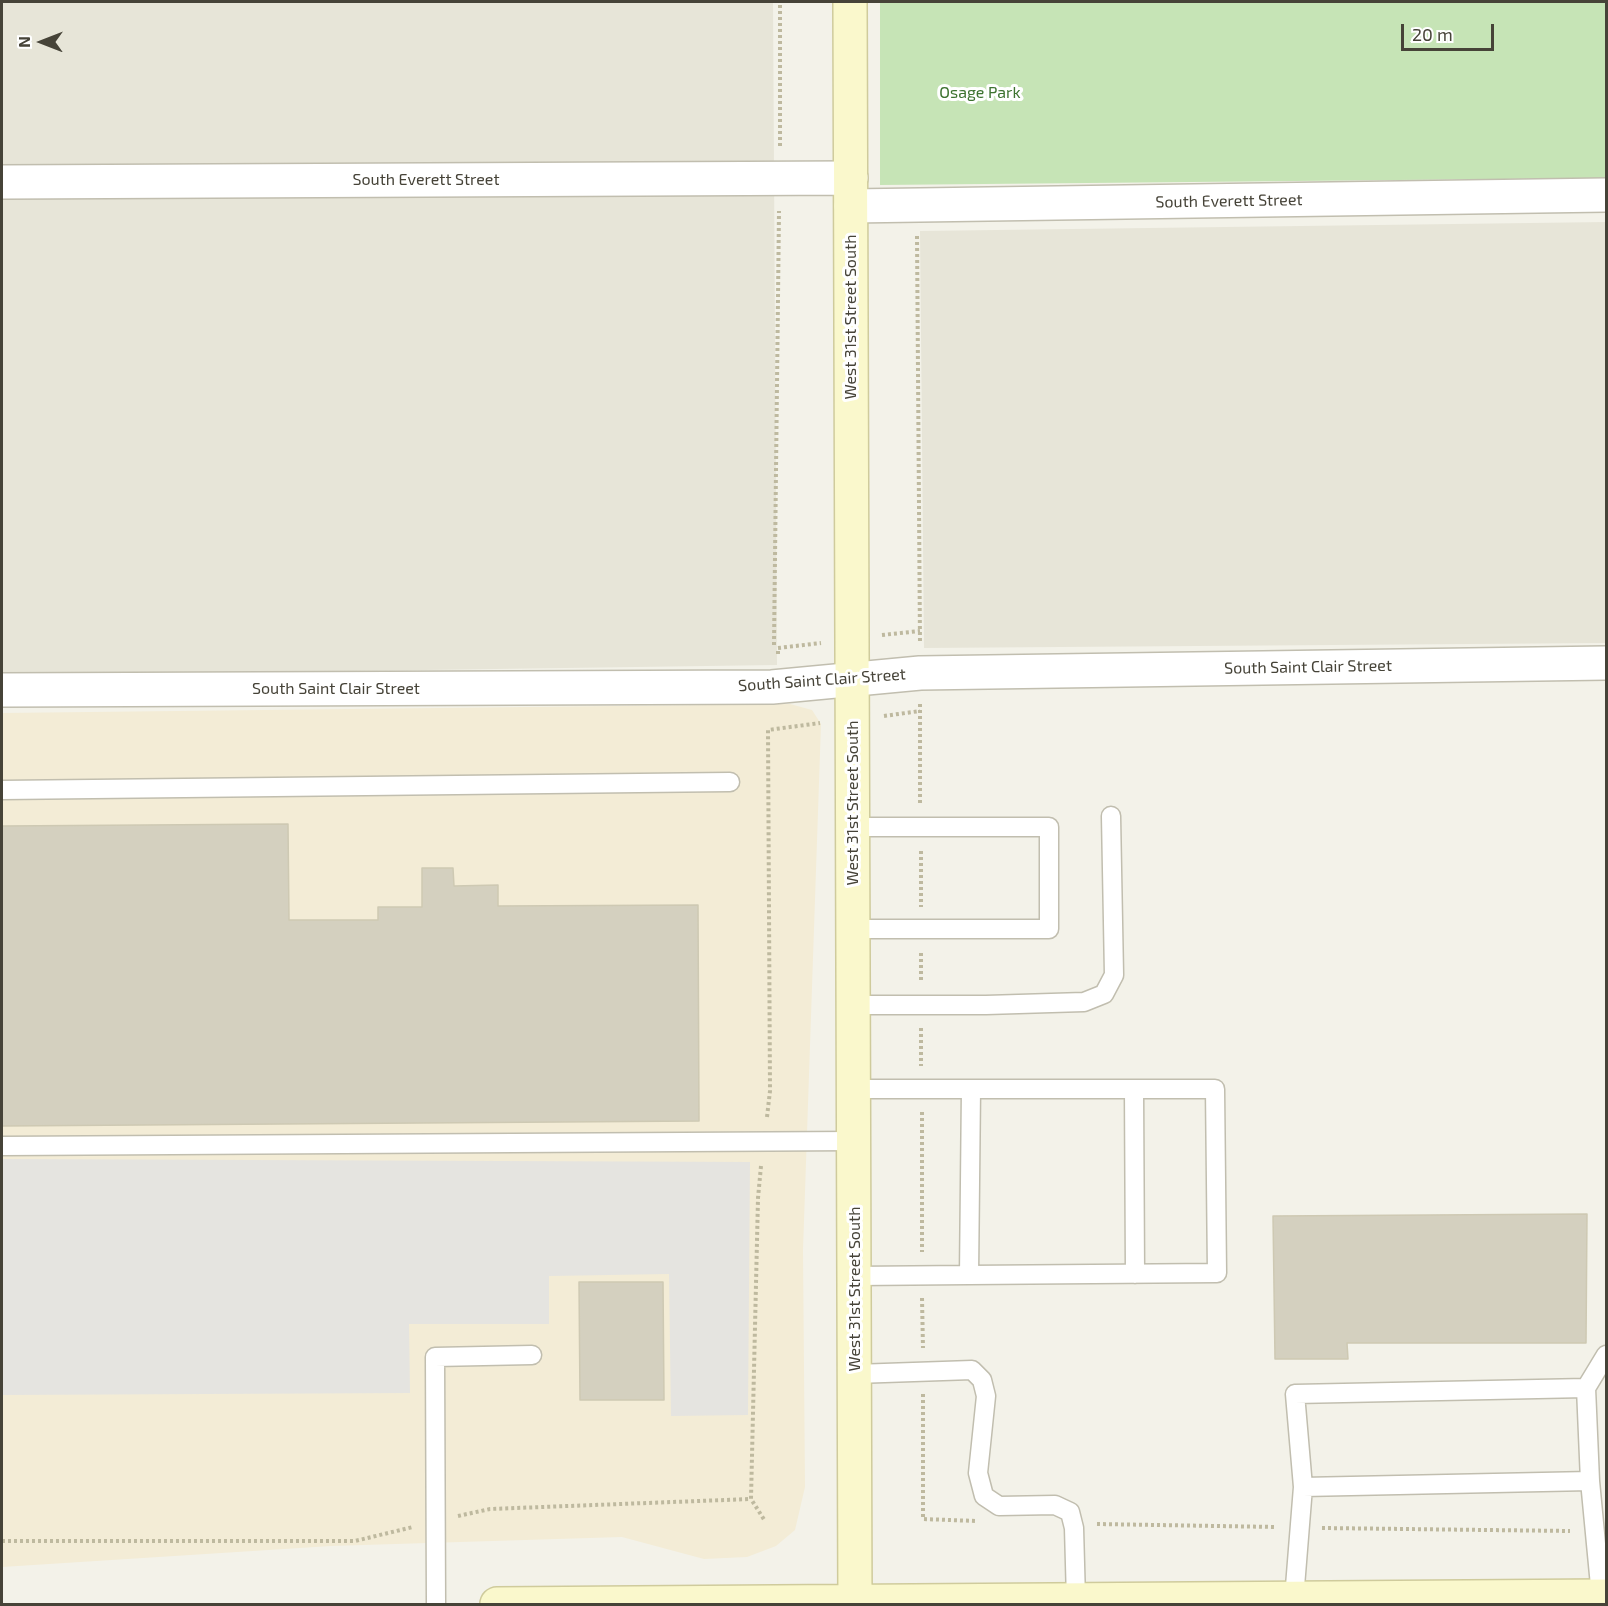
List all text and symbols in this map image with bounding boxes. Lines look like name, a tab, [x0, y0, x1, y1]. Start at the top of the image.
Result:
north arrow	[12, 12, 72, 72]
scale bar	[1404, 12, 1497, 50]
text: 20 m	[1412, 23, 1453, 45]
text: N	[14, 36, 33, 48]
park label: Osage Park	[939, 83, 1021, 103]
street label: South Everett Street	[352, 170, 500, 190]
street label: South Everett Street	[1155, 190, 1303, 212]
street label: West 31st Street South	[841, 235, 861, 399]
street label: South Saint Clair Street	[1224, 656, 1392, 678]
street label: South Saint Clair Street	[738, 665, 906, 695]
street label: South Saint Clair Street	[252, 679, 420, 699]
street label: West 31st Street South	[843, 721, 863, 885]
street label: West 31st Street South	[845, 1207, 865, 1371]

